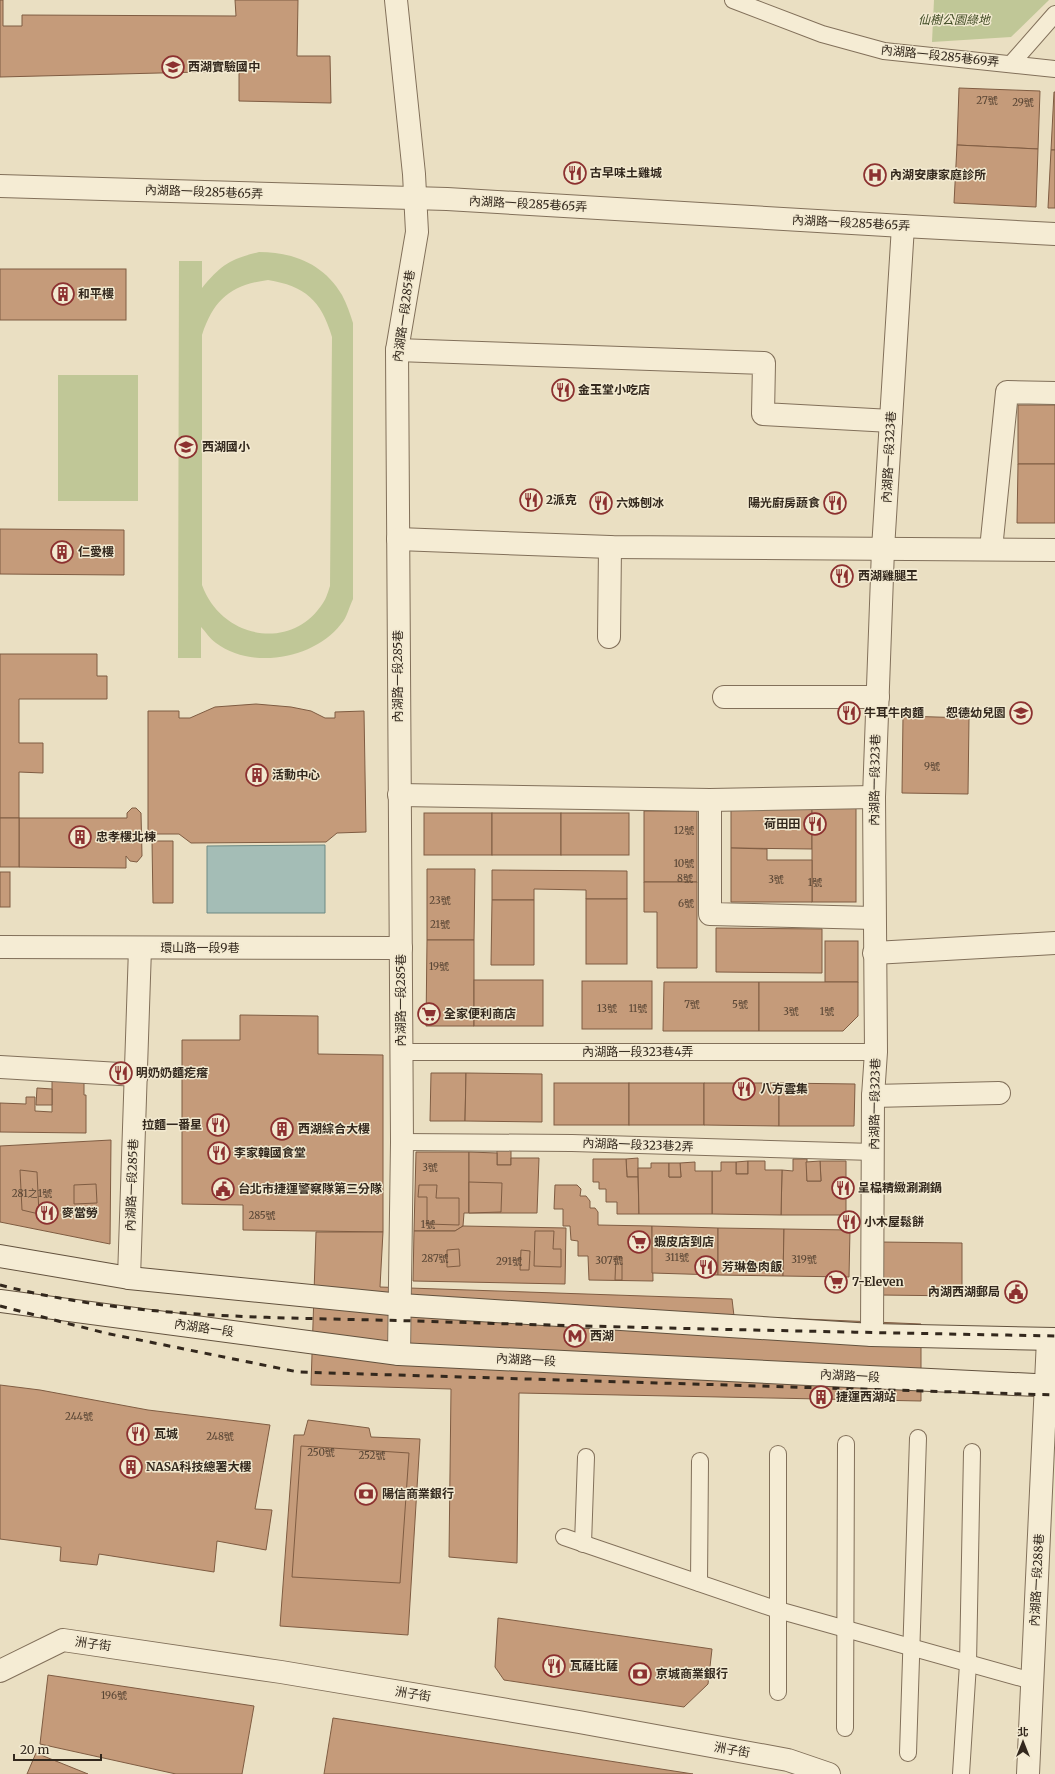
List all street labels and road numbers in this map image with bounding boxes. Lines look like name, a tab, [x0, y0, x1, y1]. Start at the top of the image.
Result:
street label: 內湖路一段285巷69弄	[880, 42, 1000, 69]
street label: 內湖路一段285巷65弄	[145, 182, 263, 201]
street label: 內湖路一段285巷65弄	[469, 193, 588, 214]
street label: 內湖路一段285巷65弄	[792, 212, 911, 233]
street label: 內湖路一段285巷	[390, 269, 417, 363]
street label: 內湖路一段323巷	[879, 411, 898, 503]
street label: 內湖路一段285巷	[390, 630, 405, 722]
street label: 內湖路一段323巷	[866, 734, 883, 826]
street label: 環山路一段9巷	[160, 940, 240, 955]
street label: 內湖路一段285巷	[393, 954, 408, 1046]
street label: 內湖路一段323巷4弄	[582, 1044, 694, 1059]
street label: 內湖路一段323巷	[866, 1058, 883, 1150]
street label: 內湖路一段323巷2弄	[582, 1135, 694, 1154]
street label: 內湖路一段285巷	[122, 1138, 141, 1232]
street label: 內湖路一段	[173, 1316, 235, 1339]
street label: 內湖路一段	[496, 1350, 556, 1369]
street label: 內湖路一段	[820, 1366, 880, 1385]
street label: 內湖路一段288巷	[1027, 1533, 1046, 1627]
street label: 洲子街	[74, 1634, 112, 1653]
street label: 洲子街	[394, 1683, 432, 1704]
street label: 洲子街	[713, 1739, 751, 1760]

